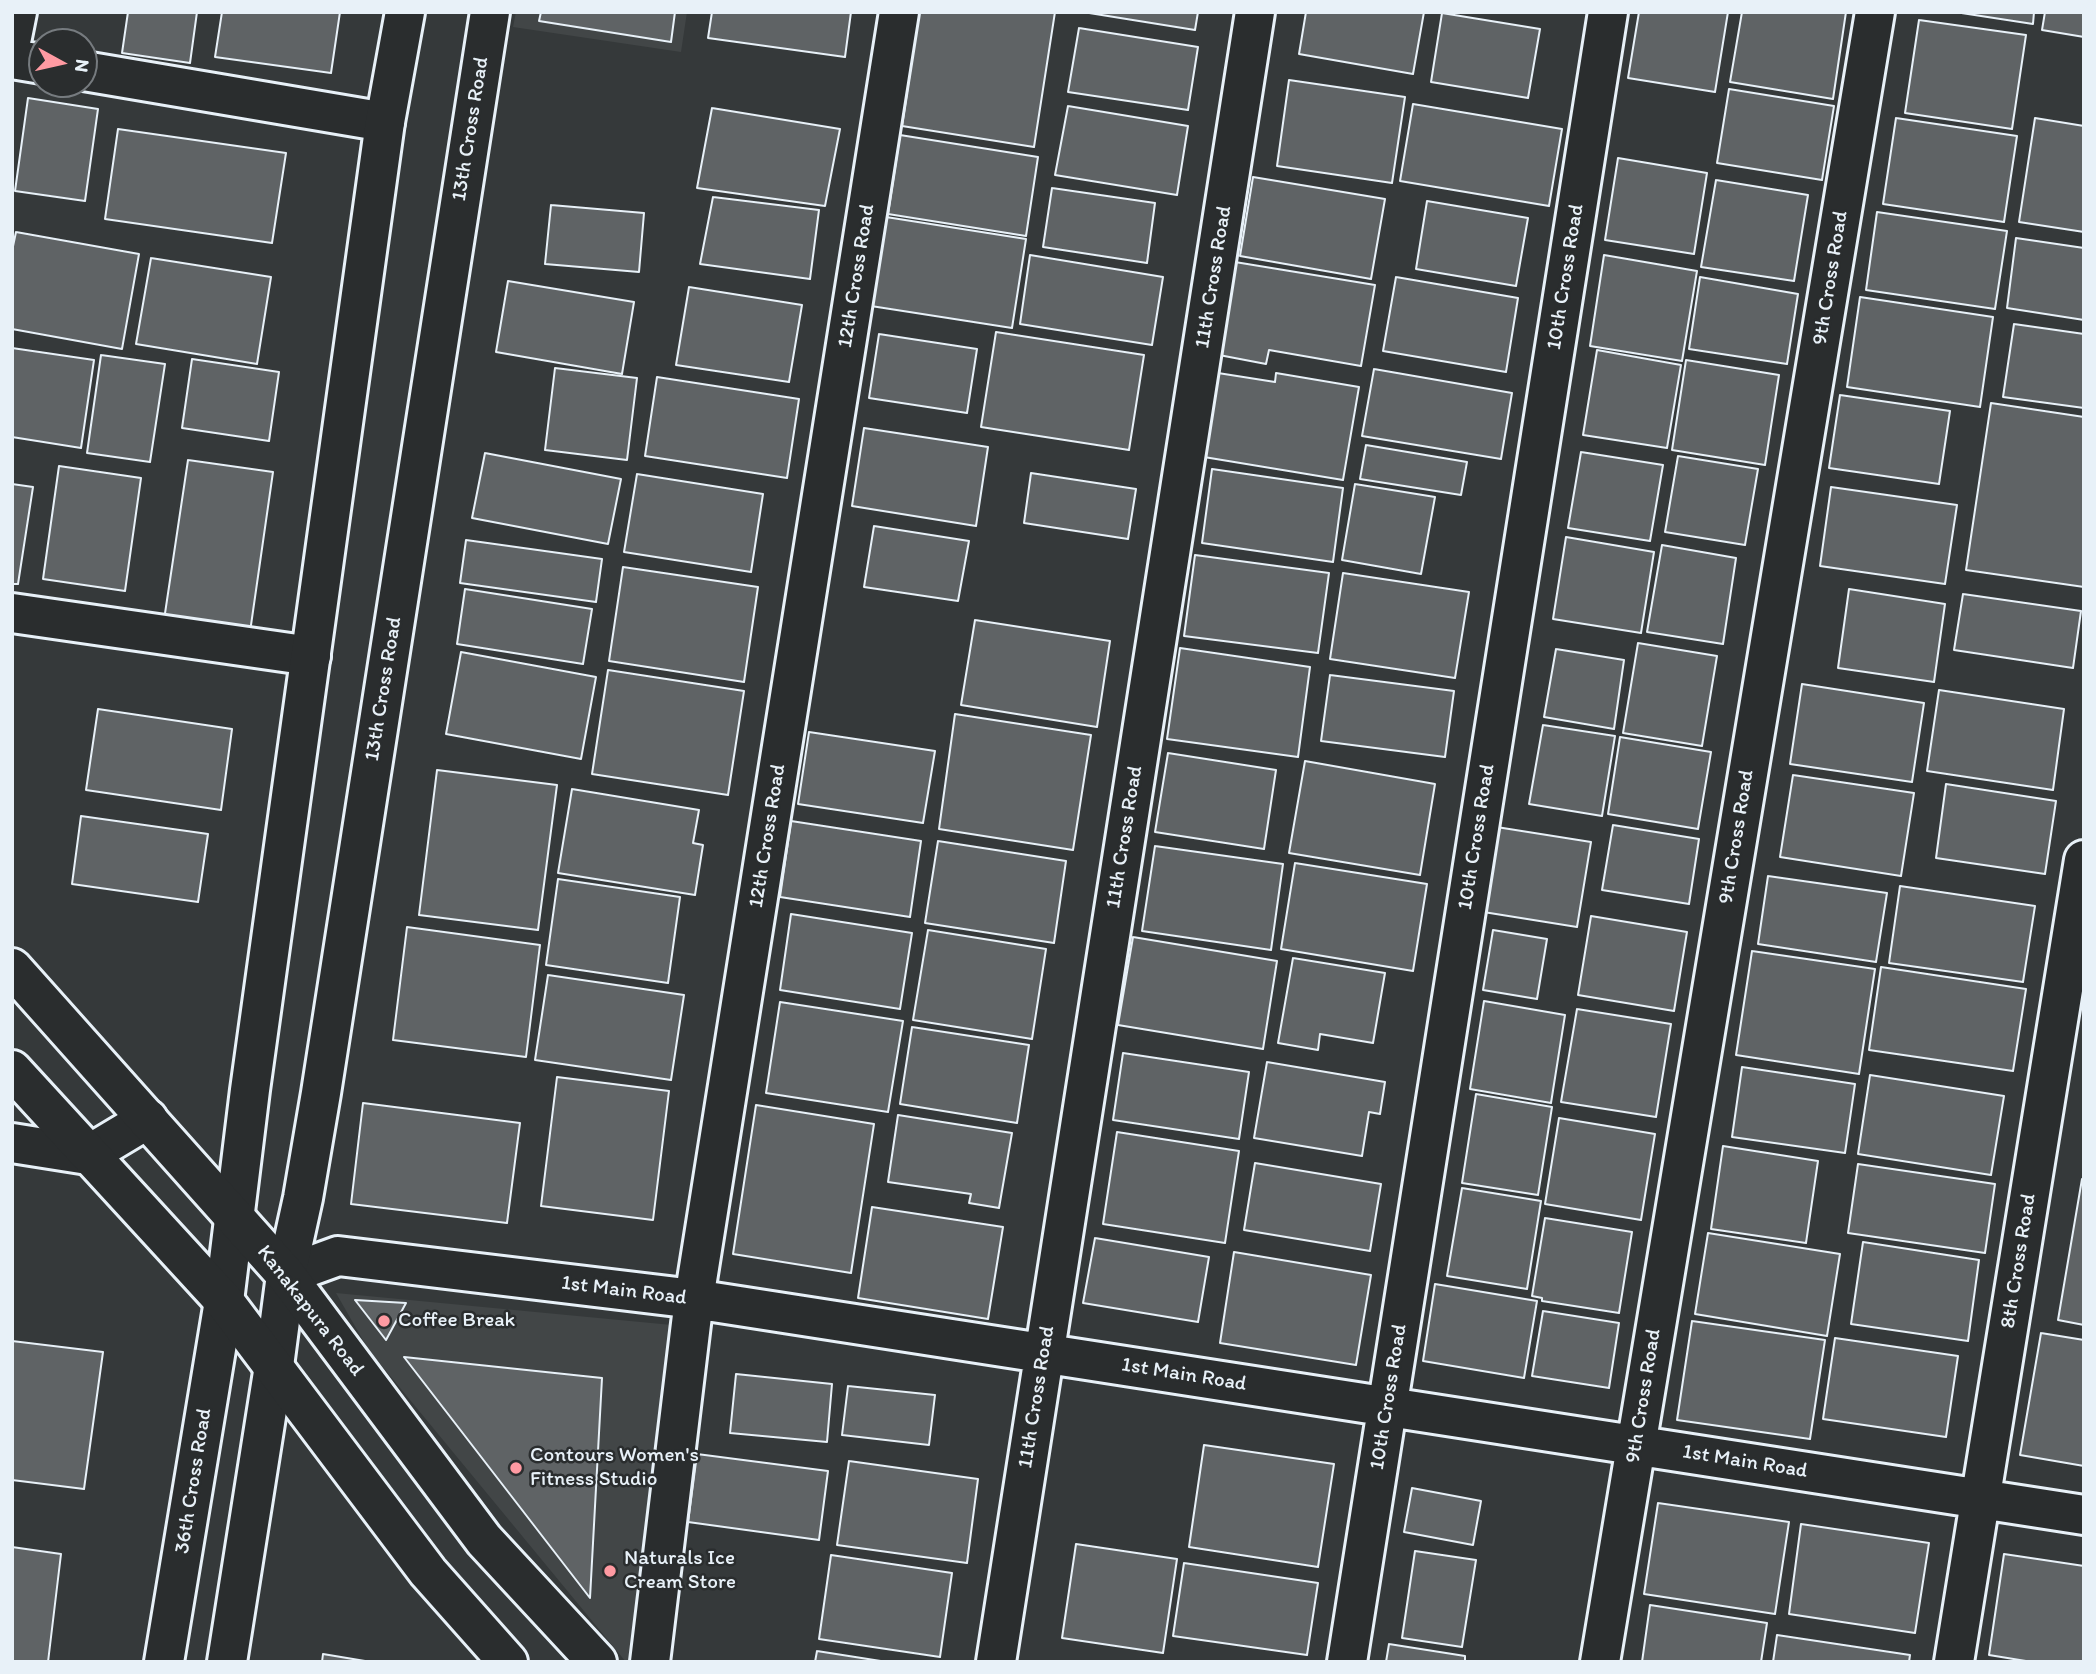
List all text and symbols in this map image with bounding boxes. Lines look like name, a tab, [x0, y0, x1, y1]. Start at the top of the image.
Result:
north arrow	[28, 28, 98, 98]
street label: 13th Cross Road	[447, 55, 495, 203]
text: N	[70, 58, 95, 74]
street label: 12th Cross Road	[833, 202, 881, 350]
street label: 10th Cross Road	[1542, 202, 1590, 352]
street label: 11th Cross Road	[1190, 204, 1238, 350]
street label: 9th Cross Road	[1808, 209, 1854, 347]
street label: 13th Cross Road	[360, 615, 408, 763]
street label: 12th Cross Road	[744, 762, 792, 910]
street label: 10th Cross Road	[1453, 762, 1501, 912]
street label: 11th Cross Road	[1101, 764, 1149, 910]
street label: 9th Cross Road	[1714, 768, 1760, 906]
street label: 8th Cross Road	[1996, 1192, 2042, 1330]
street label: Kanakapura Road	[251, 1240, 369, 1382]
street label: 1st Main Road	[560, 1271, 688, 1311]
place label: Coffee Break	[398, 1308, 515, 1334]
marker: Coffee Break	[376, 1313, 392, 1329]
street label: 10th Cross Road	[1365, 1322, 1413, 1472]
street label: 11th Cross Road	[1013, 1324, 1061, 1470]
street label: 9th Cross Road	[1621, 1327, 1667, 1465]
street label: 1st Main Road	[1120, 1353, 1248, 1397]
street label: 36th Cross Road	[170, 1406, 218, 1556]
street label: 1st Main Road	[1681, 1440, 1809, 1484]
place label: Contours Women's Fitness Studio	[530, 1443, 699, 1493]
marker: Contours Women's Fitness Studio	[508, 1460, 524, 1476]
place label: Naturals Ice Cream Store	[624, 1546, 736, 1596]
marker: Naturals Ice Cream Store	[602, 1563, 618, 1579]

